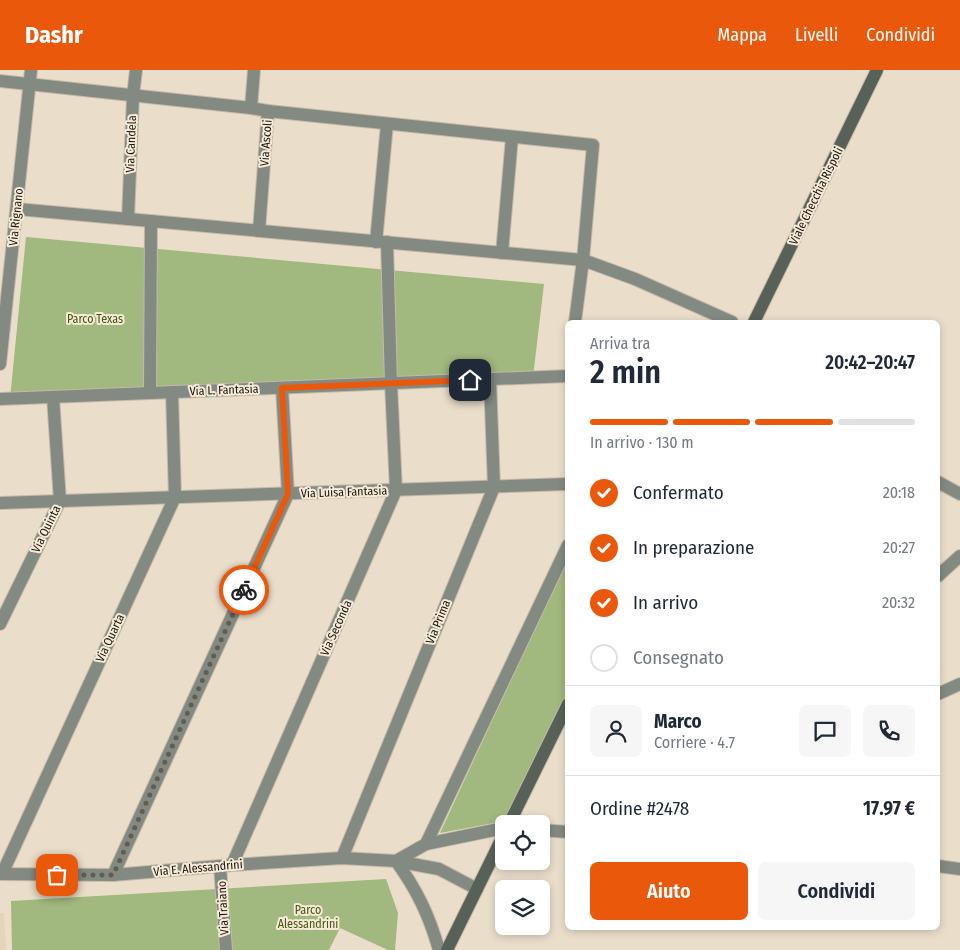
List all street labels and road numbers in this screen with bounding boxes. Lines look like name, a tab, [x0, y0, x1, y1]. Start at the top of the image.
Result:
street label: Via Candela	[123, 115, 139, 173]
street label: Via Ascoli	[257, 119, 275, 167]
street label: Viale Checchia Rispoli	[786, 145, 846, 247]
street label: Via Rignano	[6, 187, 26, 247]
street label: Via L. Fantasia	[189, 382, 259, 398]
street label: Via Luisa Fantasia	[301, 483, 388, 501]
street label: Via Quinta	[29, 503, 63, 555]
street label: Via Seconda	[317, 598, 355, 658]
street label: Via Prima	[423, 598, 453, 646]
street label: Via Quarta	[93, 612, 127, 664]
street label: Via E. Alessandrini	[153, 857, 243, 879]
street label: Via Traiano	[215, 881, 231, 935]

